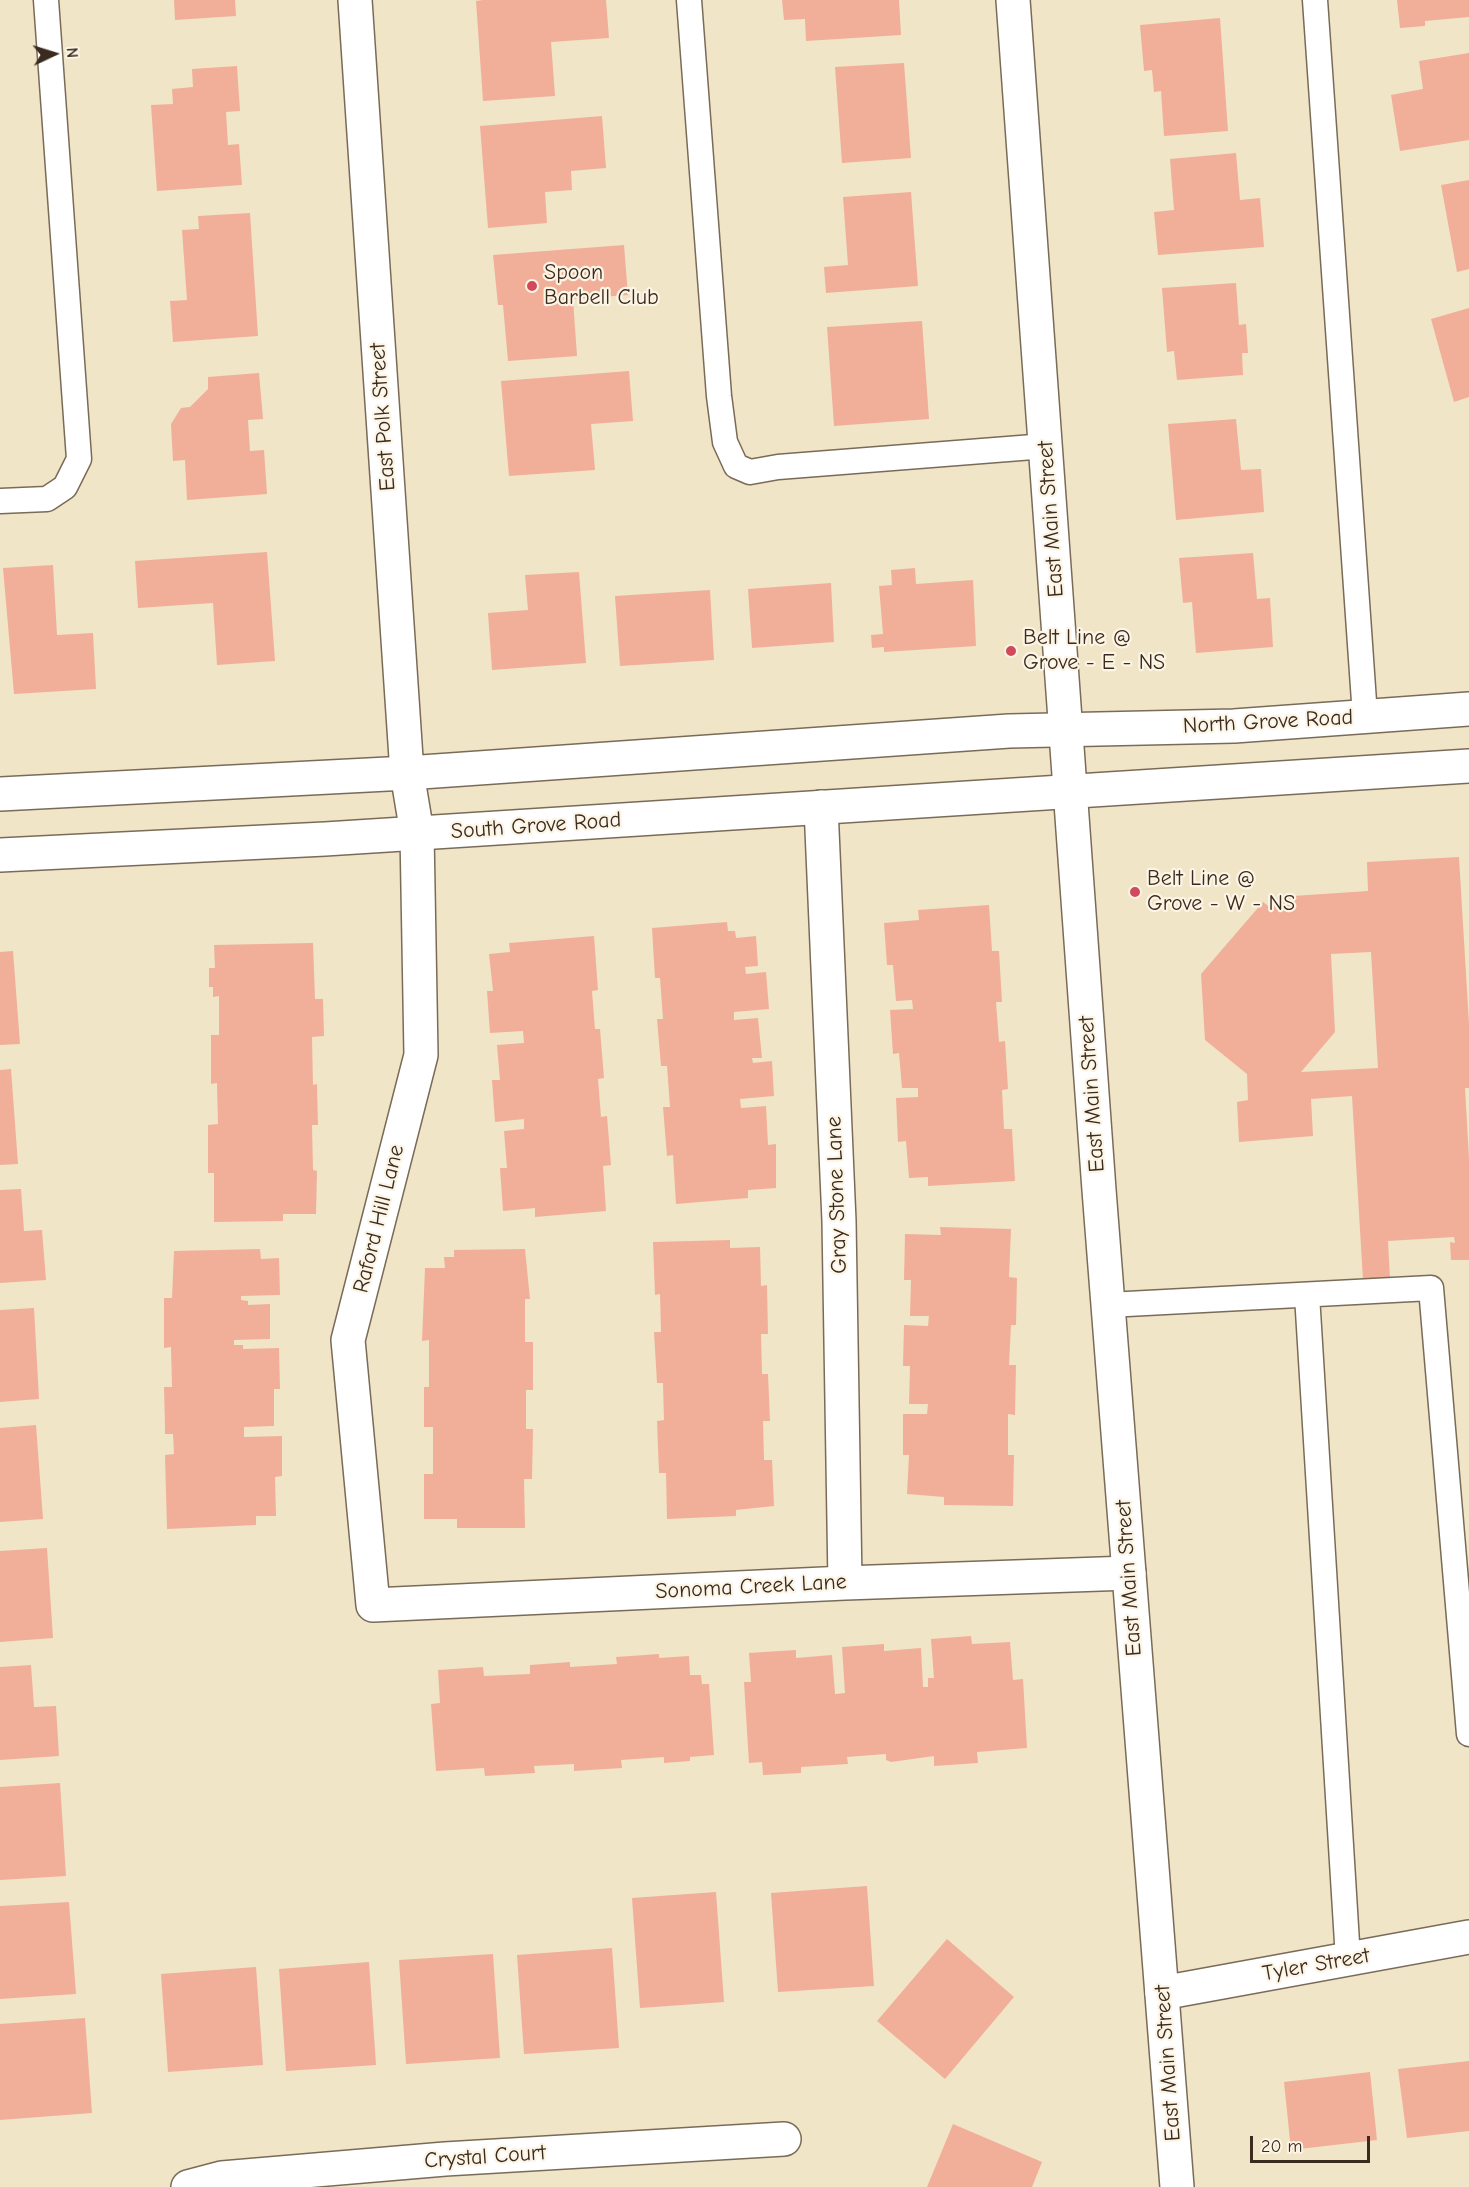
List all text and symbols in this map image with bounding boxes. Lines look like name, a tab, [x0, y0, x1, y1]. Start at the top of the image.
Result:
north arrow	[24, 24, 84, 84]
text: N	[63, 47, 81, 59]
place label: Spoon Barbell Club	[544, 260, 659, 312]
marker: Spoon Barbell Club	[525, 279, 539, 293]
street label: East Polk Street	[365, 342, 401, 492]
street label: East Main Street	[1032, 440, 1070, 598]
place label: Belt Line @ Grove - E - NS	[1023, 625, 1165, 676]
marker: Belt Line @ Grove - E - NS	[1004, 644, 1018, 658]
street label: North Grove Road	[1182, 704, 1354, 740]
street label: South Grove Road	[450, 807, 622, 845]
place label: Belt Line @ Grove - W - NS	[1147, 866, 1295, 918]
marker: Belt Line @ Grove - W - NS	[1128, 885, 1142, 899]
street label: East Main Street	[1073, 1015, 1111, 1173]
street label: Gray Stone Lane	[821, 1116, 853, 1274]
street label: Raford Hill Lane	[348, 1142, 410, 1296]
street label: East Main Street	[1110, 1499, 1148, 1657]
street label: Sonoma Creek Lane	[655, 1569, 847, 1605]
street label: Tyler Street	[1260, 1943, 1372, 1987]
street label: East Main Street	[1149, 1984, 1187, 2142]
scale bar	[1253, 2124, 1373, 2162]
text: 20 m	[1261, 2136, 1302, 2157]
street label: Crystal Court	[423, 2140, 547, 2174]

